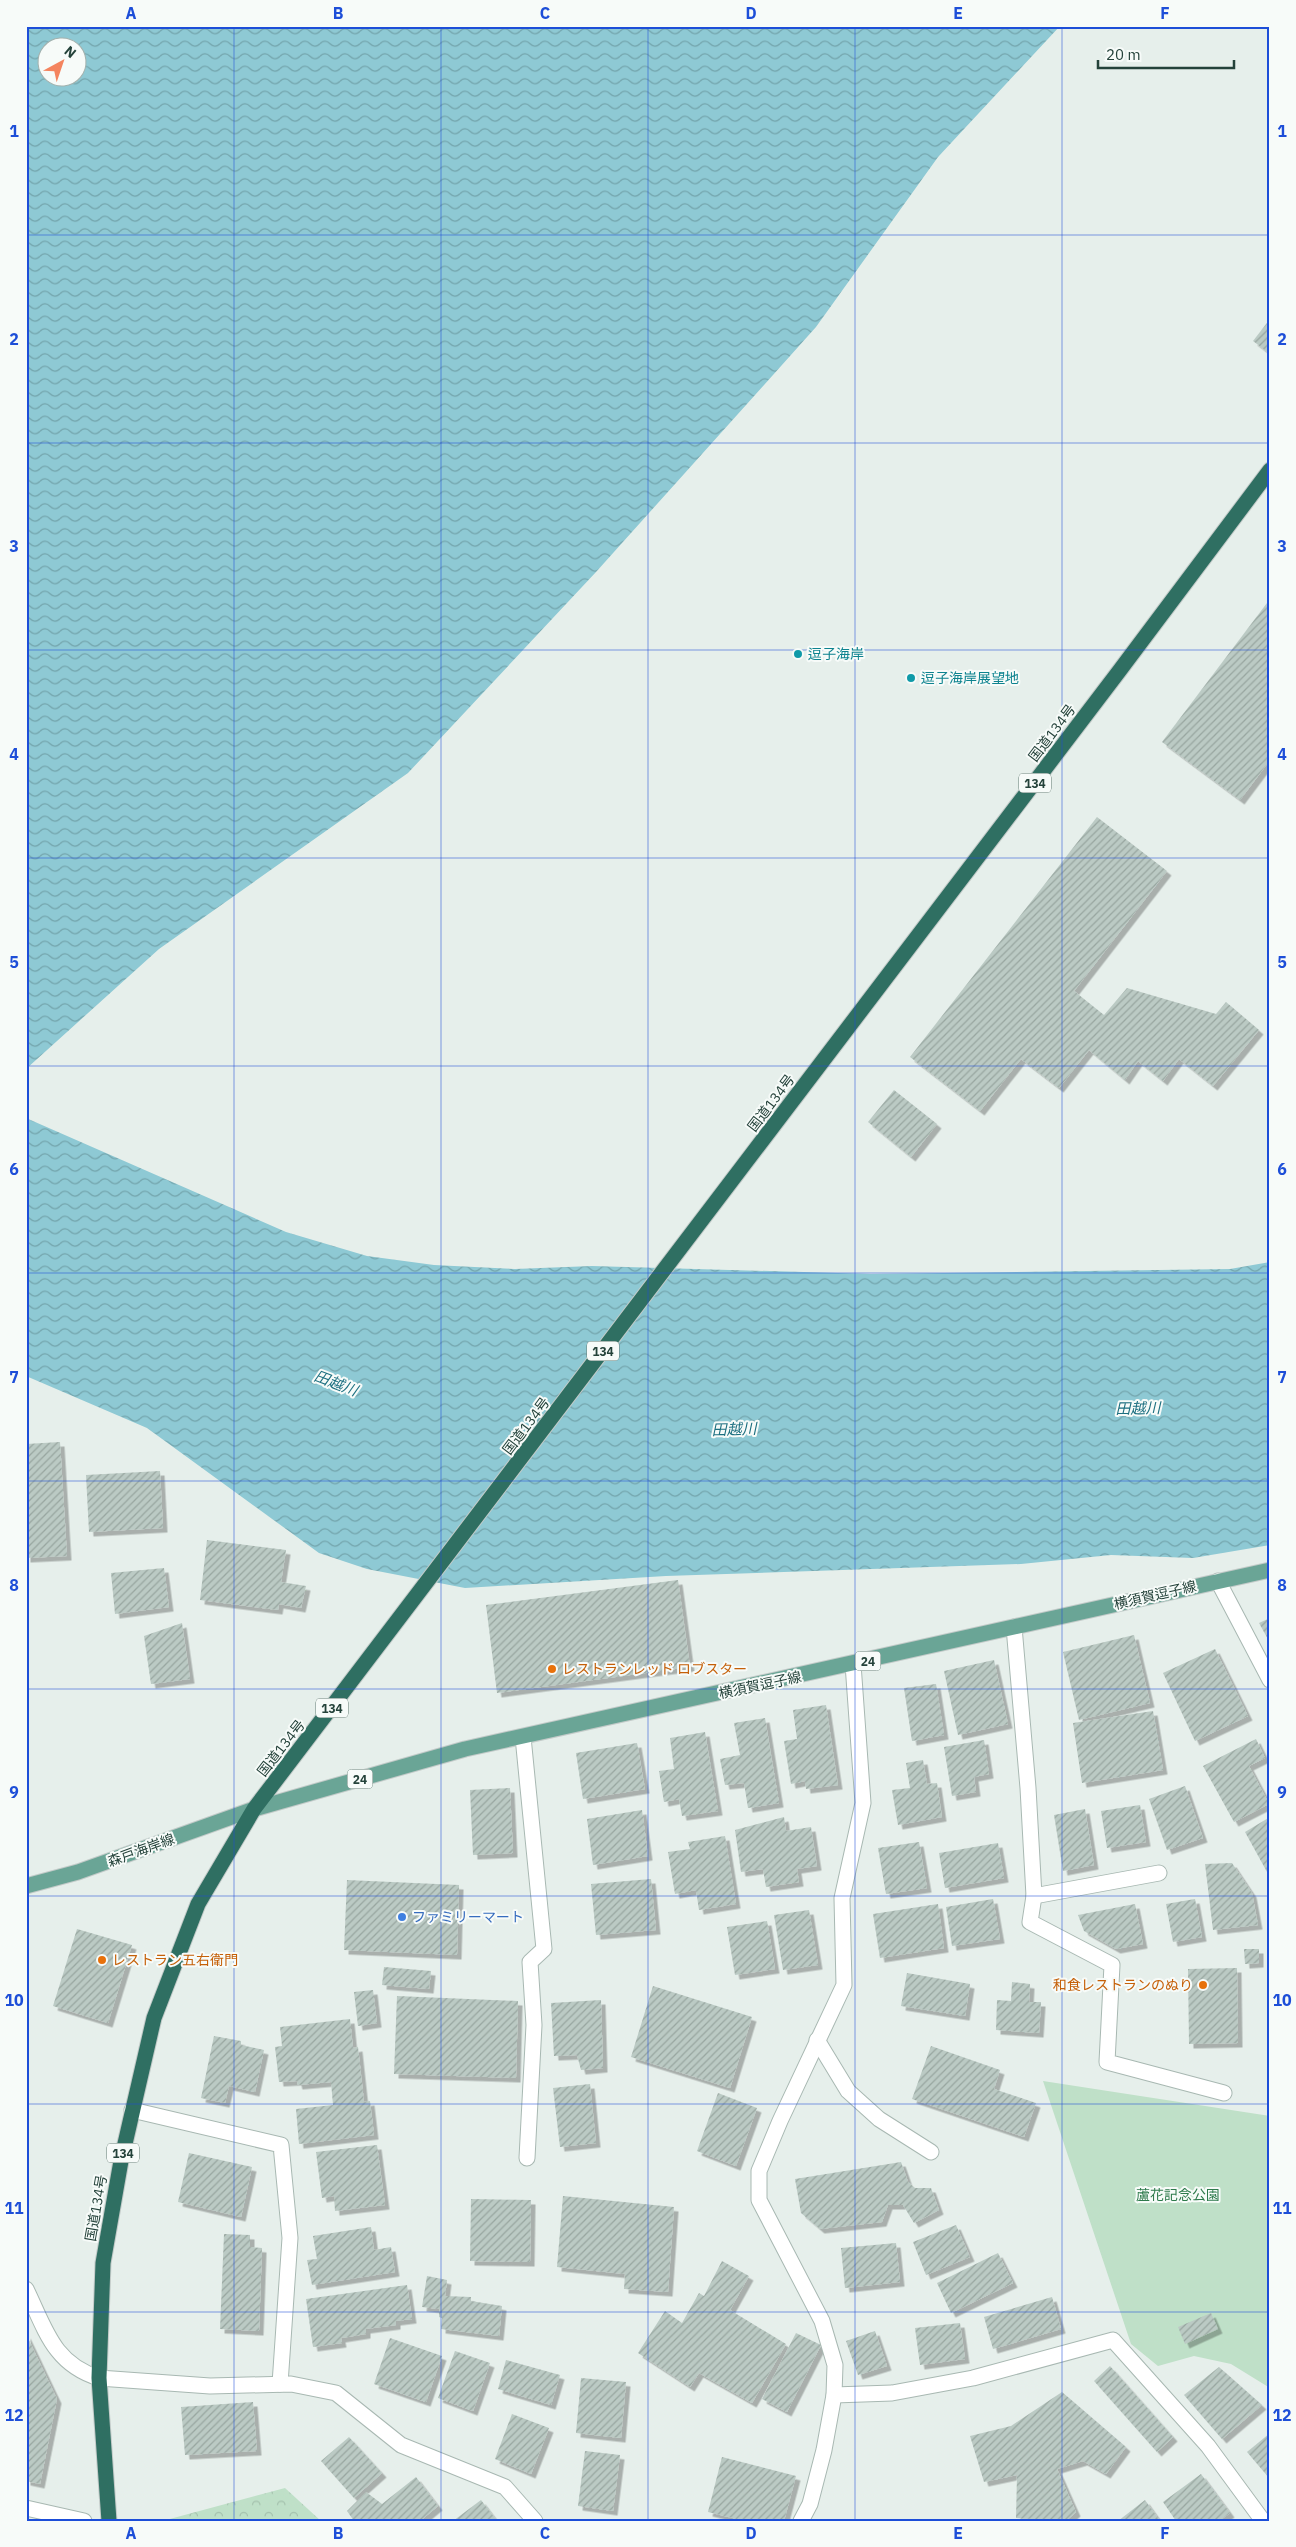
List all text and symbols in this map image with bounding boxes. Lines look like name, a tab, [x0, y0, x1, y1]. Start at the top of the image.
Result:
text: A	[126, 3, 137, 23]
text: B	[333, 3, 344, 23]
text: C	[540, 3, 550, 23]
text: D	[745, 3, 757, 23]
text: E	[953, 3, 963, 23]
text: F	[1160, 3, 1170, 23]
north arrow	[38, 38, 88, 88]
scale bar	[1098, 38, 1235, 70]
text: N	[61, 42, 80, 62]
text: 20 m	[1106, 45, 1141, 64]
text: 1	[9, 121, 19, 141]
text: 1	[1277, 121, 1287, 141]
text: 2	[9, 329, 19, 349]
text: 2	[1277, 329, 1287, 349]
text: 3	[9, 536, 19, 556]
text: 3	[1277, 536, 1287, 556]
place label: 逗子海岸	[808, 645, 864, 663]
marker: 逗子海岸	[792, 648, 804, 660]
place label: 逗子海岸展望地	[921, 669, 1019, 687]
marker: 逗子海岸展望地	[905, 672, 917, 684]
street label: 国道134号	[1025, 701, 1079, 765]
text: 4	[9, 744, 19, 764]
text: 4	[1277, 744, 1287, 764]
road number: 134	[1019, 774, 1051, 792]
text: 5	[9, 952, 19, 972]
text: 5	[1277, 952, 1287, 972]
street label: 国道134号	[744, 1071, 798, 1135]
text: 6	[9, 1159, 19, 1179]
text: 6	[1277, 1159, 1287, 1179]
road number: 134	[587, 1342, 619, 1360]
water label: 田越川	[312, 1366, 362, 1401]
text: 7	[9, 1367, 19, 1387]
text: 7	[1277, 1367, 1287, 1387]
street label: 国道134号	[499, 1394, 553, 1458]
water label: 田越川	[1115, 1398, 1163, 1418]
water label: 田越川	[711, 1419, 759, 1439]
text: 8	[9, 1575, 19, 1595]
text: 8	[1277, 1575, 1287, 1595]
street label: 横須賀逗子線	[1112, 1577, 1198, 1613]
road number: 24	[856, 1652, 880, 1670]
place label: レストランレッド ロブスター	[562, 1660, 747, 1678]
marker: レストランレッド ロブスター	[546, 1663, 558, 1675]
street label: 横須賀逗子線	[717, 1667, 803, 1703]
road number: 134	[316, 1699, 348, 1718]
street label: 国道134号	[253, 1716, 309, 1780]
road number: 24	[348, 1770, 372, 1788]
text: 9	[9, 1782, 19, 1802]
text: 9	[1277, 1782, 1287, 1802]
street label: 森戸海岸線	[105, 1830, 177, 1870]
place label: ファミリーマート	[412, 1908, 524, 1926]
marker: ファミリーマート	[396, 1911, 408, 1923]
place label: レストラン五右衛門	[112, 1951, 238, 1969]
marker: レストラン五右衛門	[96, 1954, 108, 1966]
place label: 和食レストランのぬり	[1053, 1976, 1193, 1994]
marker: 和食レストランのぬり	[1197, 1979, 1209, 1991]
text: 10	[4, 1990, 24, 2010]
text: 10	[1272, 1990, 1292, 2010]
road number: 134	[107, 2144, 139, 2162]
street label: 国道134号	[81, 2173, 111, 2243]
park label: 蘆花記念公園	[1136, 2186, 1220, 2204]
text: 11	[4, 2198, 24, 2218]
text: 11	[1272, 2198, 1292, 2218]
text: 12	[4, 2405, 24, 2425]
text: 12	[1272, 2405, 1292, 2425]
text: A	[126, 2523, 137, 2543]
text: B	[333, 2523, 344, 2543]
text: C	[540, 2523, 550, 2543]
text: D	[745, 2523, 757, 2543]
text: E	[953, 2523, 963, 2543]
text: F	[1160, 2523, 1170, 2543]

